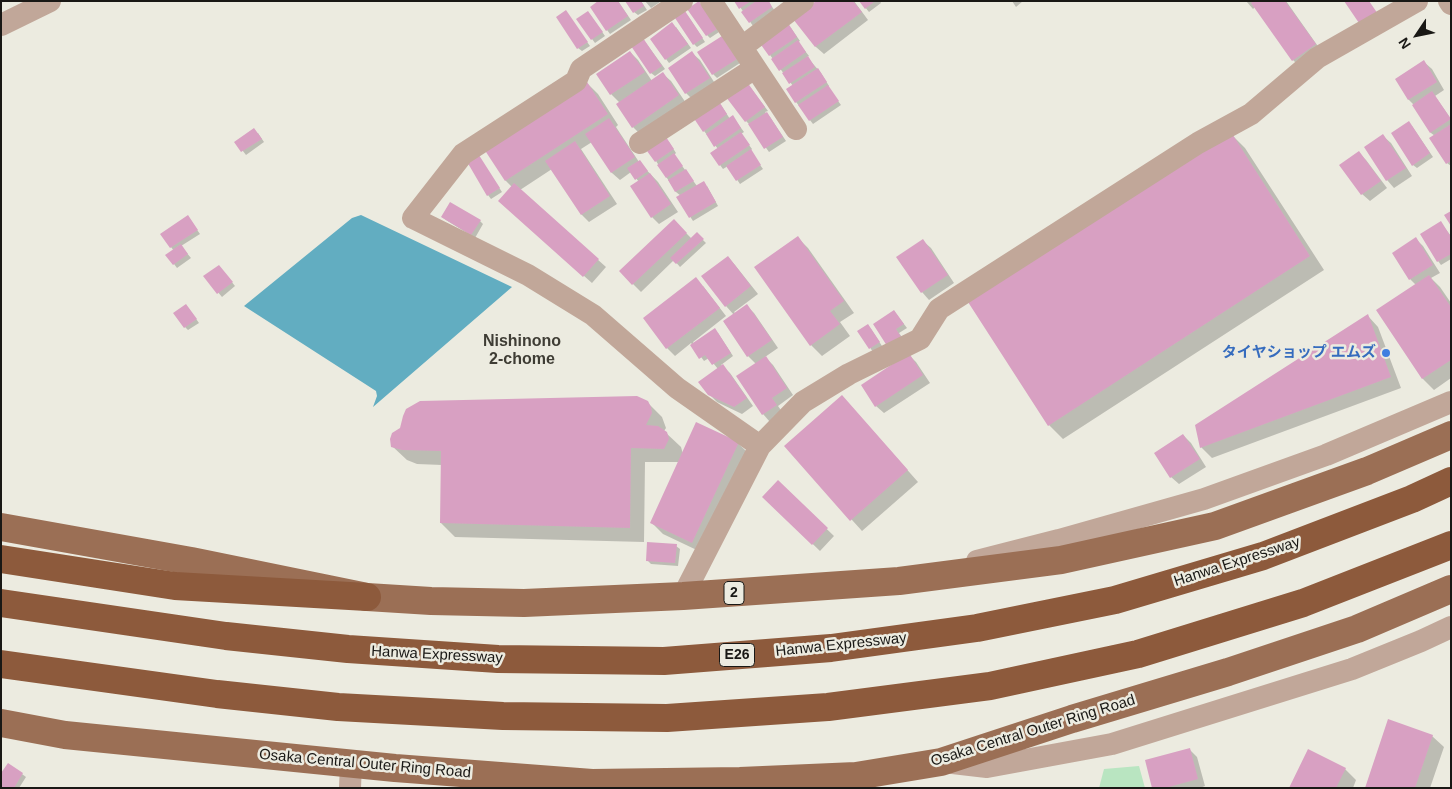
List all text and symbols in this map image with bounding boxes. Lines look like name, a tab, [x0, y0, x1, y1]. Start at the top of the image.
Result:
north arrow	[1392, 10, 1442, 60]
text: N	[1395, 35, 1414, 52]
district label: Nishinono 2-chome	[483, 332, 561, 370]
place label: タイヤショップ エムズ	[1222, 344, 1376, 362]
marker: タイヤショップ エムズ	[1380, 347, 1392, 359]
street label: Hanwa Expressway	[1172, 533, 1302, 591]
road number: 2	[724, 582, 744, 604]
street label: Hanwa Expressway	[775, 629, 907, 661]
street label: Hanwa Expressway	[371, 643, 503, 667]
road number: E26	[720, 644, 754, 666]
street label: Osaka Central Outer Ring Road	[929, 691, 1137, 771]
street label: Osaka Central Outer Ring Road	[258, 746, 472, 782]

